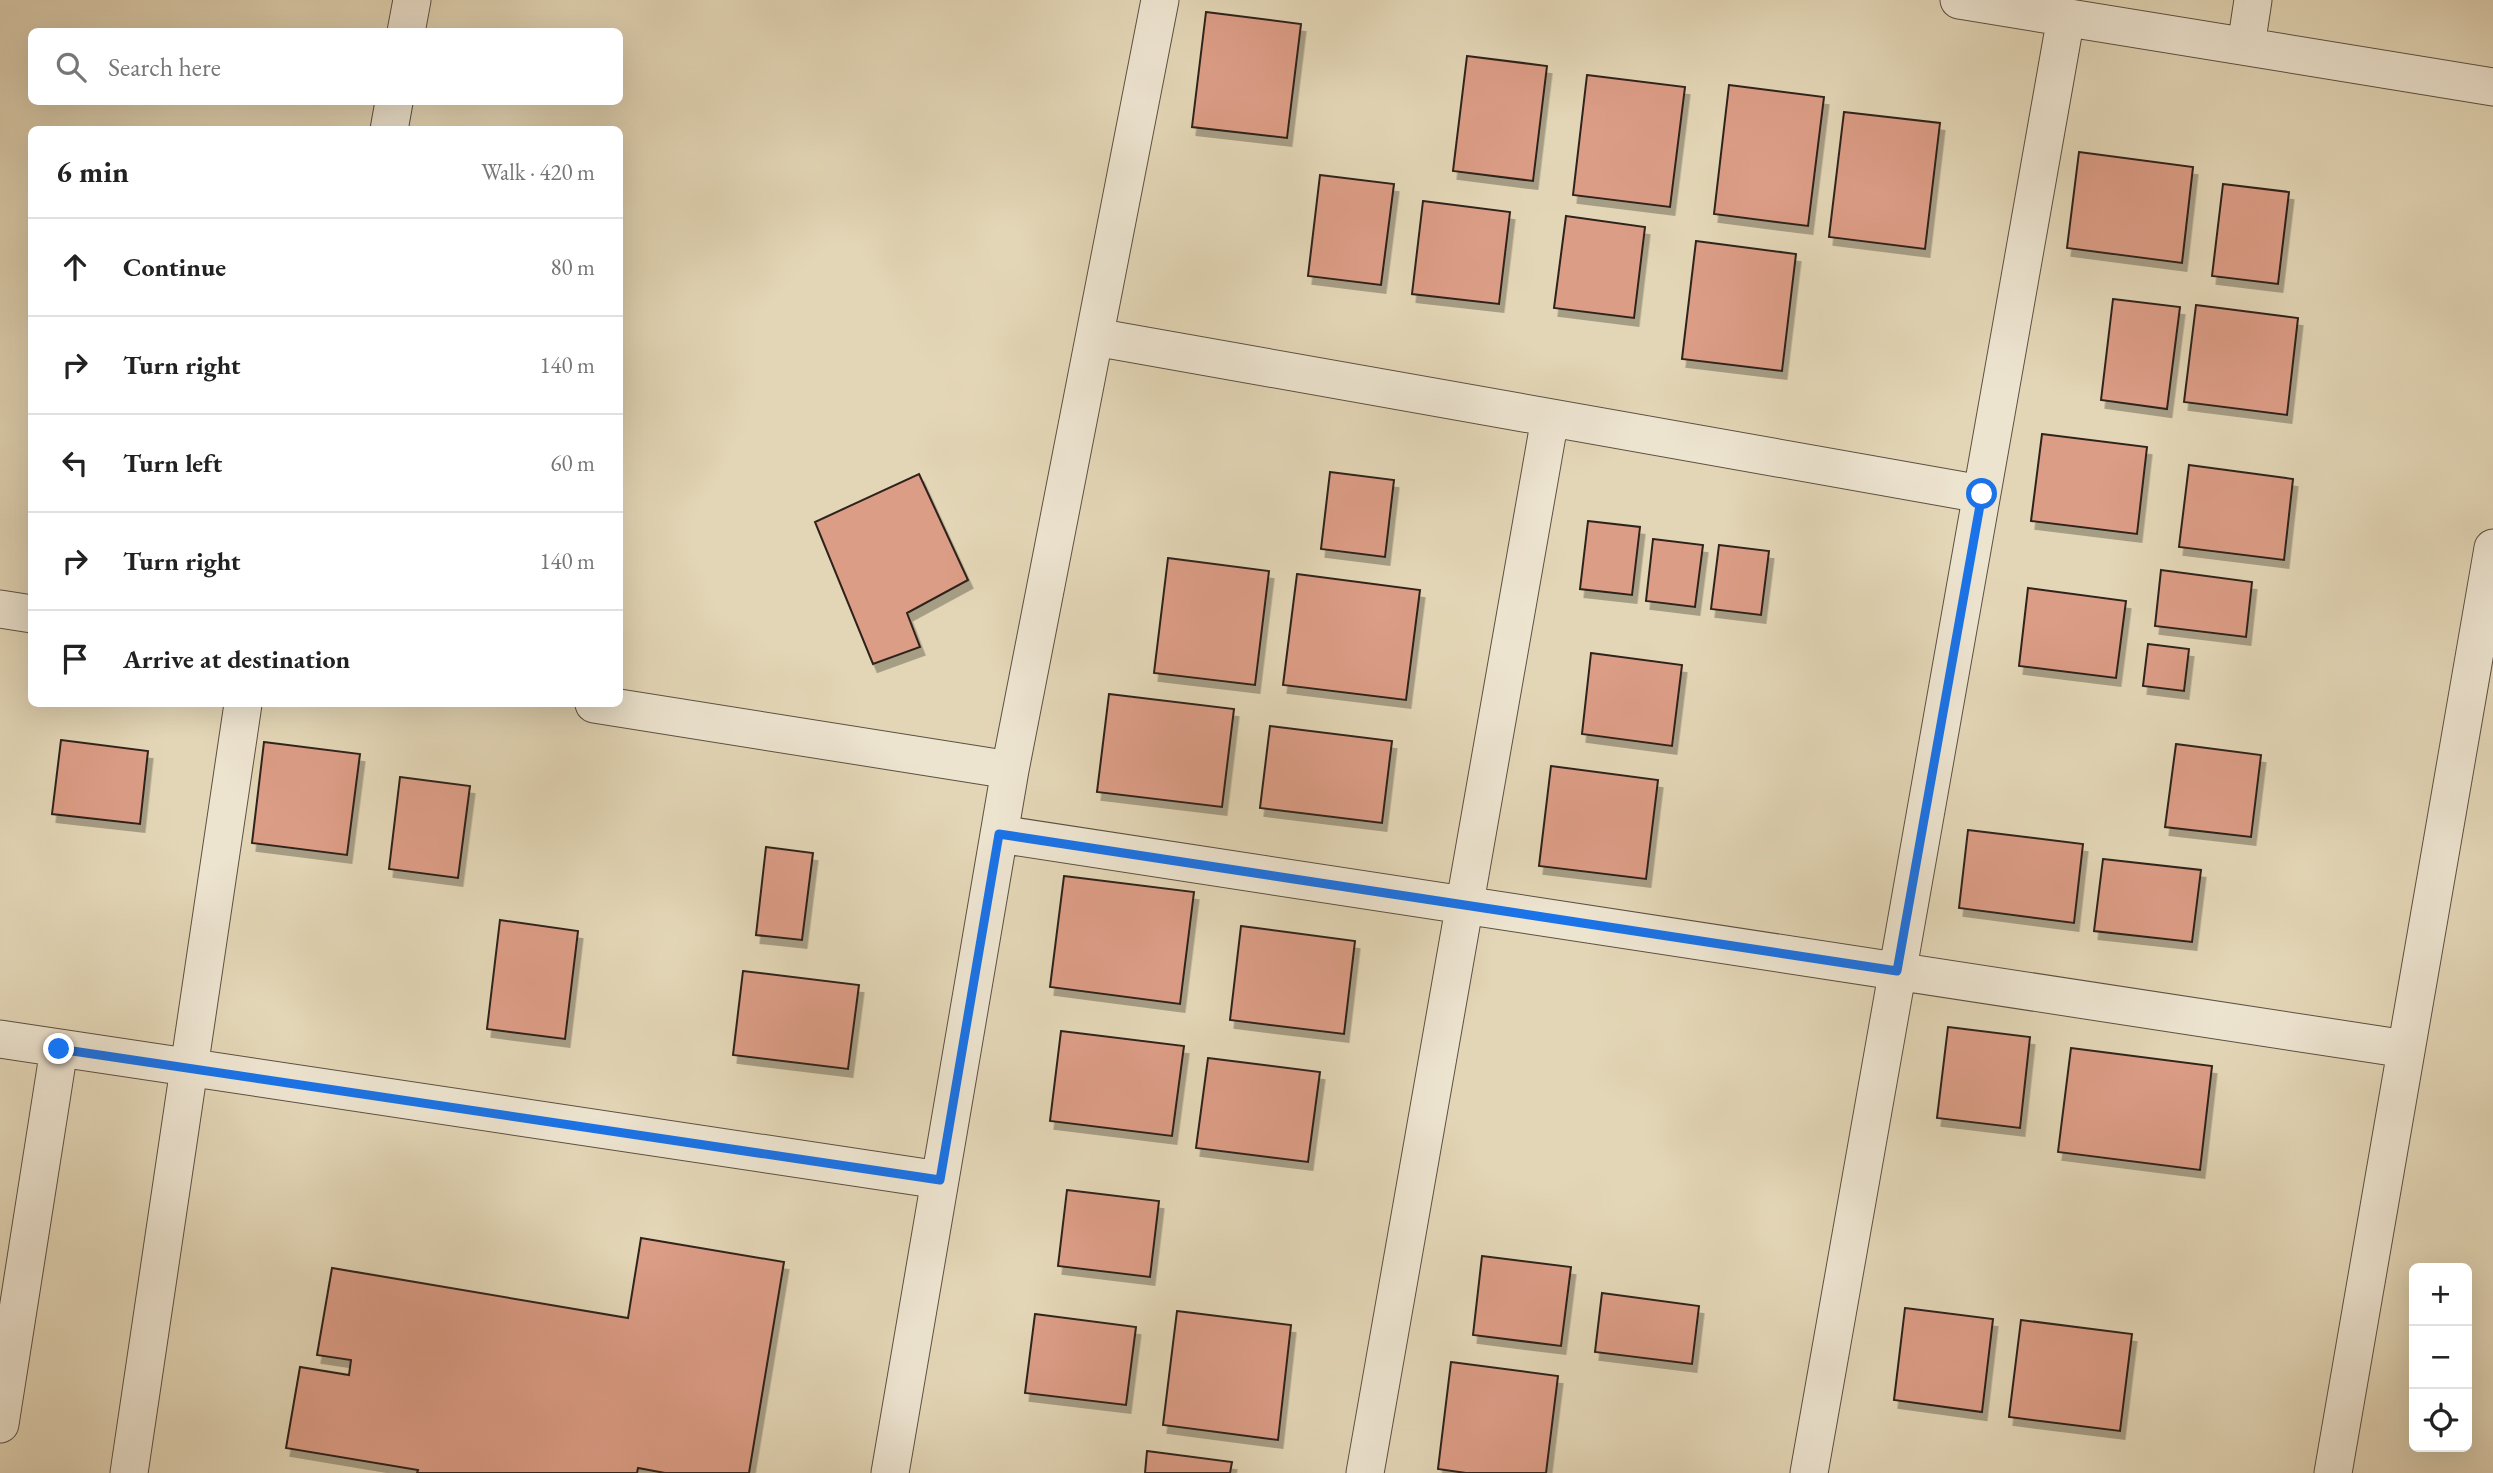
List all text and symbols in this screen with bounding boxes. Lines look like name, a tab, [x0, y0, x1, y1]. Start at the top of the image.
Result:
search box	[28, 28, 623, 105]
icon: search	[52, 48, 90, 86]
text: Search here	[108, 50, 221, 84]
text: 6 min	[56, 152, 129, 191]
text: Walk · 420 m	[481, 157, 595, 187]
icon: ahead	[56, 248, 94, 286]
text: Continue	[123, 250, 226, 284]
text: 80 m	[550, 252, 595, 282]
icon: right	[56, 346, 94, 384]
text: Turn right	[123, 348, 241, 382]
text: 140 m	[539, 350, 595, 380]
icon: left	[56, 444, 94, 482]
text: Turn left	[123, 446, 222, 480]
text: 60 m	[550, 448, 595, 478]
route start	[1966, 478, 1997, 509]
icon: right	[56, 542, 94, 580]
text: Turn right	[123, 544, 241, 578]
text: 140 m	[539, 546, 595, 576]
icon: arrive	[56, 640, 94, 678]
text: Arrive at destination	[123, 642, 350, 676]
route end	[43, 1033, 74, 1064]
map controls	[2409, 1263, 2472, 1452]
button: +	[2409, 1263, 2472, 1326]
button: −	[2409, 1326, 2472, 1389]
button: locate	[2409, 1389, 2472, 1452]

